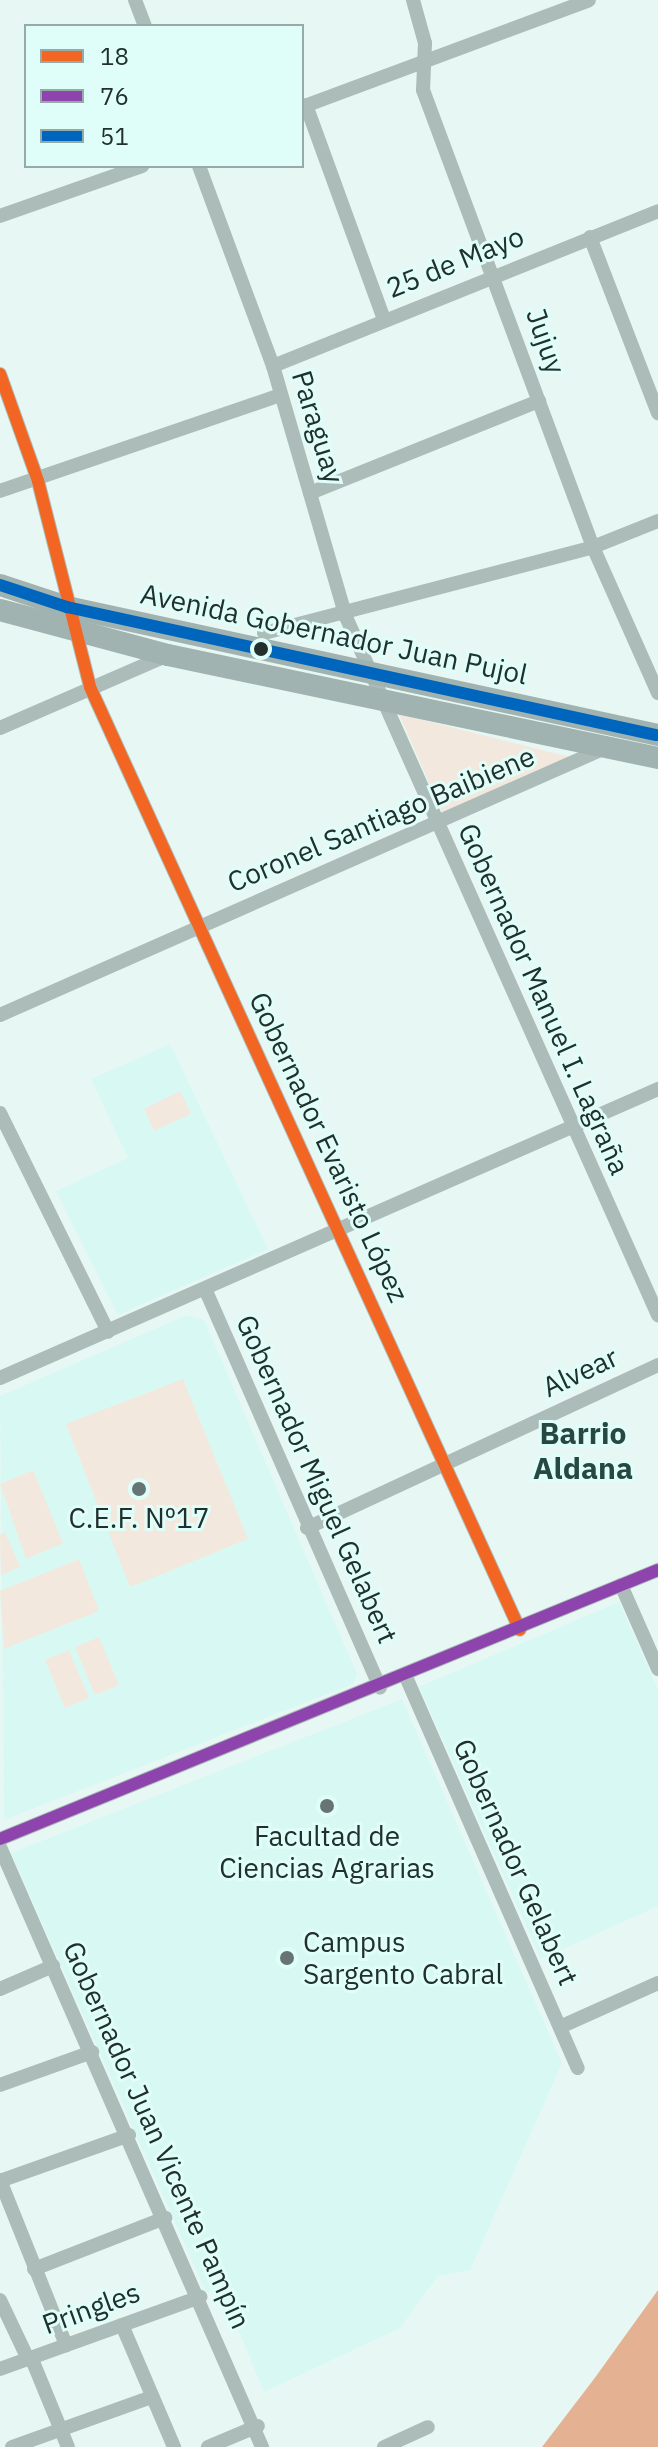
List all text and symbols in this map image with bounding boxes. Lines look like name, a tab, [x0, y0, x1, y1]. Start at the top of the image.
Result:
legend	[24, 24, 304, 168]
text: 18	[100, 40, 129, 72]
text: 76	[100, 80, 129, 112]
text: 51	[100, 120, 129, 152]
street label: 25 de Mayo	[381, 219, 529, 305]
street label: Jujuy	[519, 304, 573, 378]
street label: Paraguay	[285, 367, 351, 487]
street label: Avenida Gobernador Juan Pujol	[138, 577, 530, 691]
unlabelled marker	[253, 641, 269, 657]
street label: Coronel Santiago Baibiene	[222, 739, 540, 899]
street label: Gobernador Manuel I. Lagraña	[451, 818, 637, 1180]
street label: Gobernador Evaristo López	[242, 987, 416, 1307]
street label: Gobernador Miguel Gelabert	[229, 1310, 405, 1648]
street label: Alvear	[537, 1340, 623, 1404]
district label: Barrio Aldana	[533, 1415, 633, 1486]
marker: C.E.F. Nº17	[130, 1480, 148, 1498]
place label: C.E.F. Nº17	[68, 1501, 210, 1535]
street label: Gobernador Gelabert	[447, 1734, 585, 1990]
marker: Facultad de Ciencias Agrarias	[318, 1797, 336, 1815]
place label: Facultad de Ciencias Agrarias	[219, 1819, 435, 1885]
place label: Campus Sargento Cabral	[303, 1925, 503, 1991]
street label: Gobernador Juan Vicente Pampín	[56, 1936, 258, 2334]
marker: Campus Sargento Cabral	[278, 1949, 296, 1967]
street label: Pringles	[38, 2275, 144, 2341]

